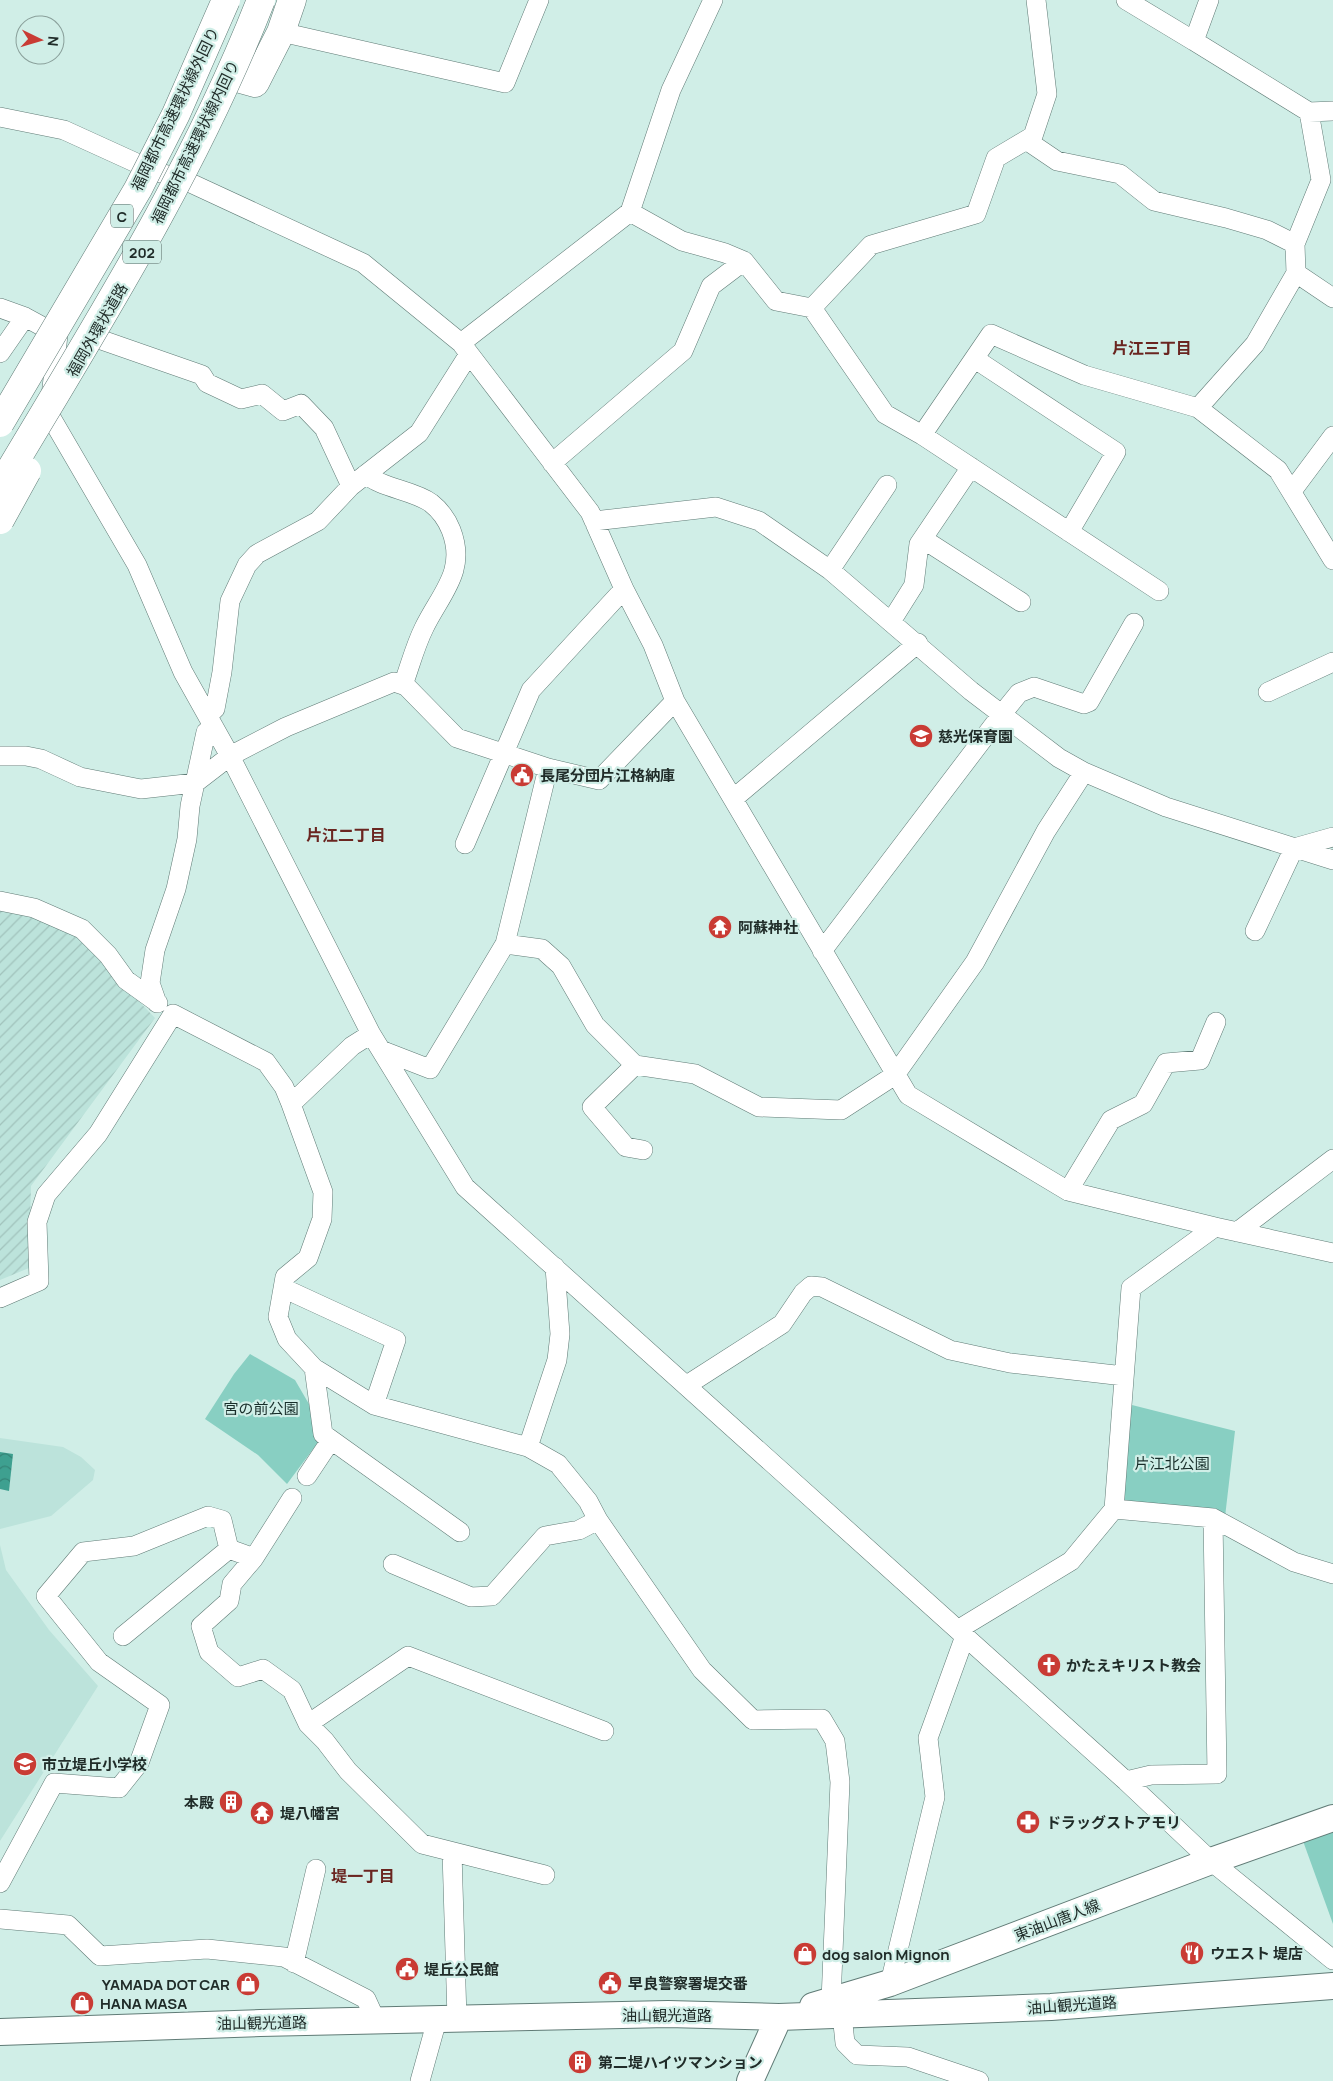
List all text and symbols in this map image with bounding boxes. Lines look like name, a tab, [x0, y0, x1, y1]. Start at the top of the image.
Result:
north arrow	[15, 15, 65, 65]
street label: 福岡都市高速環状線外回り	[126, 23, 224, 195]
text: N	[44, 35, 63, 47]
street label: 福岡都市高速環状線内回り	[146, 56, 244, 228]
road number: C	[111, 205, 133, 228]
road number: 202	[123, 240, 161, 264]
street label: 福岡外環状道路	[62, 279, 132, 381]
district label: 片江三丁目	[1112, 337, 1192, 359]
school or university icon: 慈光保育園	[908, 723, 934, 749]
place label: 慈光保育園	[938, 726, 1013, 747]
public building icon: 長尾分団片江格納庫	[509, 762, 535, 788]
place label: 長尾分団片江格納庫	[540, 765, 675, 786]
district label: 片江二丁目	[306, 824, 386, 846]
temple icon: 阿蘇神社	[707, 914, 733, 940]
place label: 阿蘇神社	[738, 917, 798, 938]
park label: 宮の前公園	[223, 1398, 299, 1419]
park label: 片江北公園	[1134, 1453, 1210, 1474]
church icon: かたえキリスト教会	[1036, 1652, 1062, 1678]
place label: かたえキリスト教会	[1066, 1655, 1201, 1676]
school or university icon: 市立堤丘小学校	[12, 1751, 38, 1777]
place label: 市立堤丘小学校	[42, 1754, 147, 1775]
building icon: 本殿	[218, 1789, 244, 1815]
place label: 本殿	[184, 1792, 214, 1813]
temple icon: 堤八幡宮	[249, 1800, 275, 1826]
place label: 堤八幡宮	[280, 1803, 340, 1824]
pharmacy icon: ドラッグストアモリ	[1015, 1809, 1041, 1835]
place label: ドラッグストアモリ	[1046, 1812, 1181, 1833]
district label: 堤一丁目	[331, 1865, 395, 1887]
street label: 東油山唐人線	[1011, 1894, 1103, 1946]
restaurant icon: ウエスト 堤店	[1179, 1940, 1205, 1966]
shop icon: dog salon Mignon	[792, 1941, 818, 1967]
place label: ウエスト 堤店	[1210, 1943, 1303, 1964]
place label: dog salon Mignon	[822, 1944, 950, 1965]
public building icon: 堤丘公民館	[394, 1956, 420, 1982]
place label: 堤丘公民館	[424, 1959, 499, 1980]
public building icon: 早良警察署堤交番	[597, 1970, 623, 1996]
shop icon: YAMADA DOT CAR	[235, 1971, 261, 1997]
place label: 早良警察署堤交番	[628, 1973, 748, 1994]
place label: YAMADA DOT CAR	[102, 1974, 230, 1995]
shop icon: HANA MASA	[69, 1990, 95, 2016]
street label: 油山観光道路	[1026, 1991, 1118, 2019]
place label: HANA MASA	[100, 1993, 187, 2014]
street label: 油山観光道路	[622, 2005, 712, 2026]
street label: 油山観光道路	[217, 2012, 307, 2034]
building icon: 第二堤ハイツマンション	[567, 2049, 593, 2075]
place label: 第二堤ハイツマンション	[598, 2052, 763, 2073]

